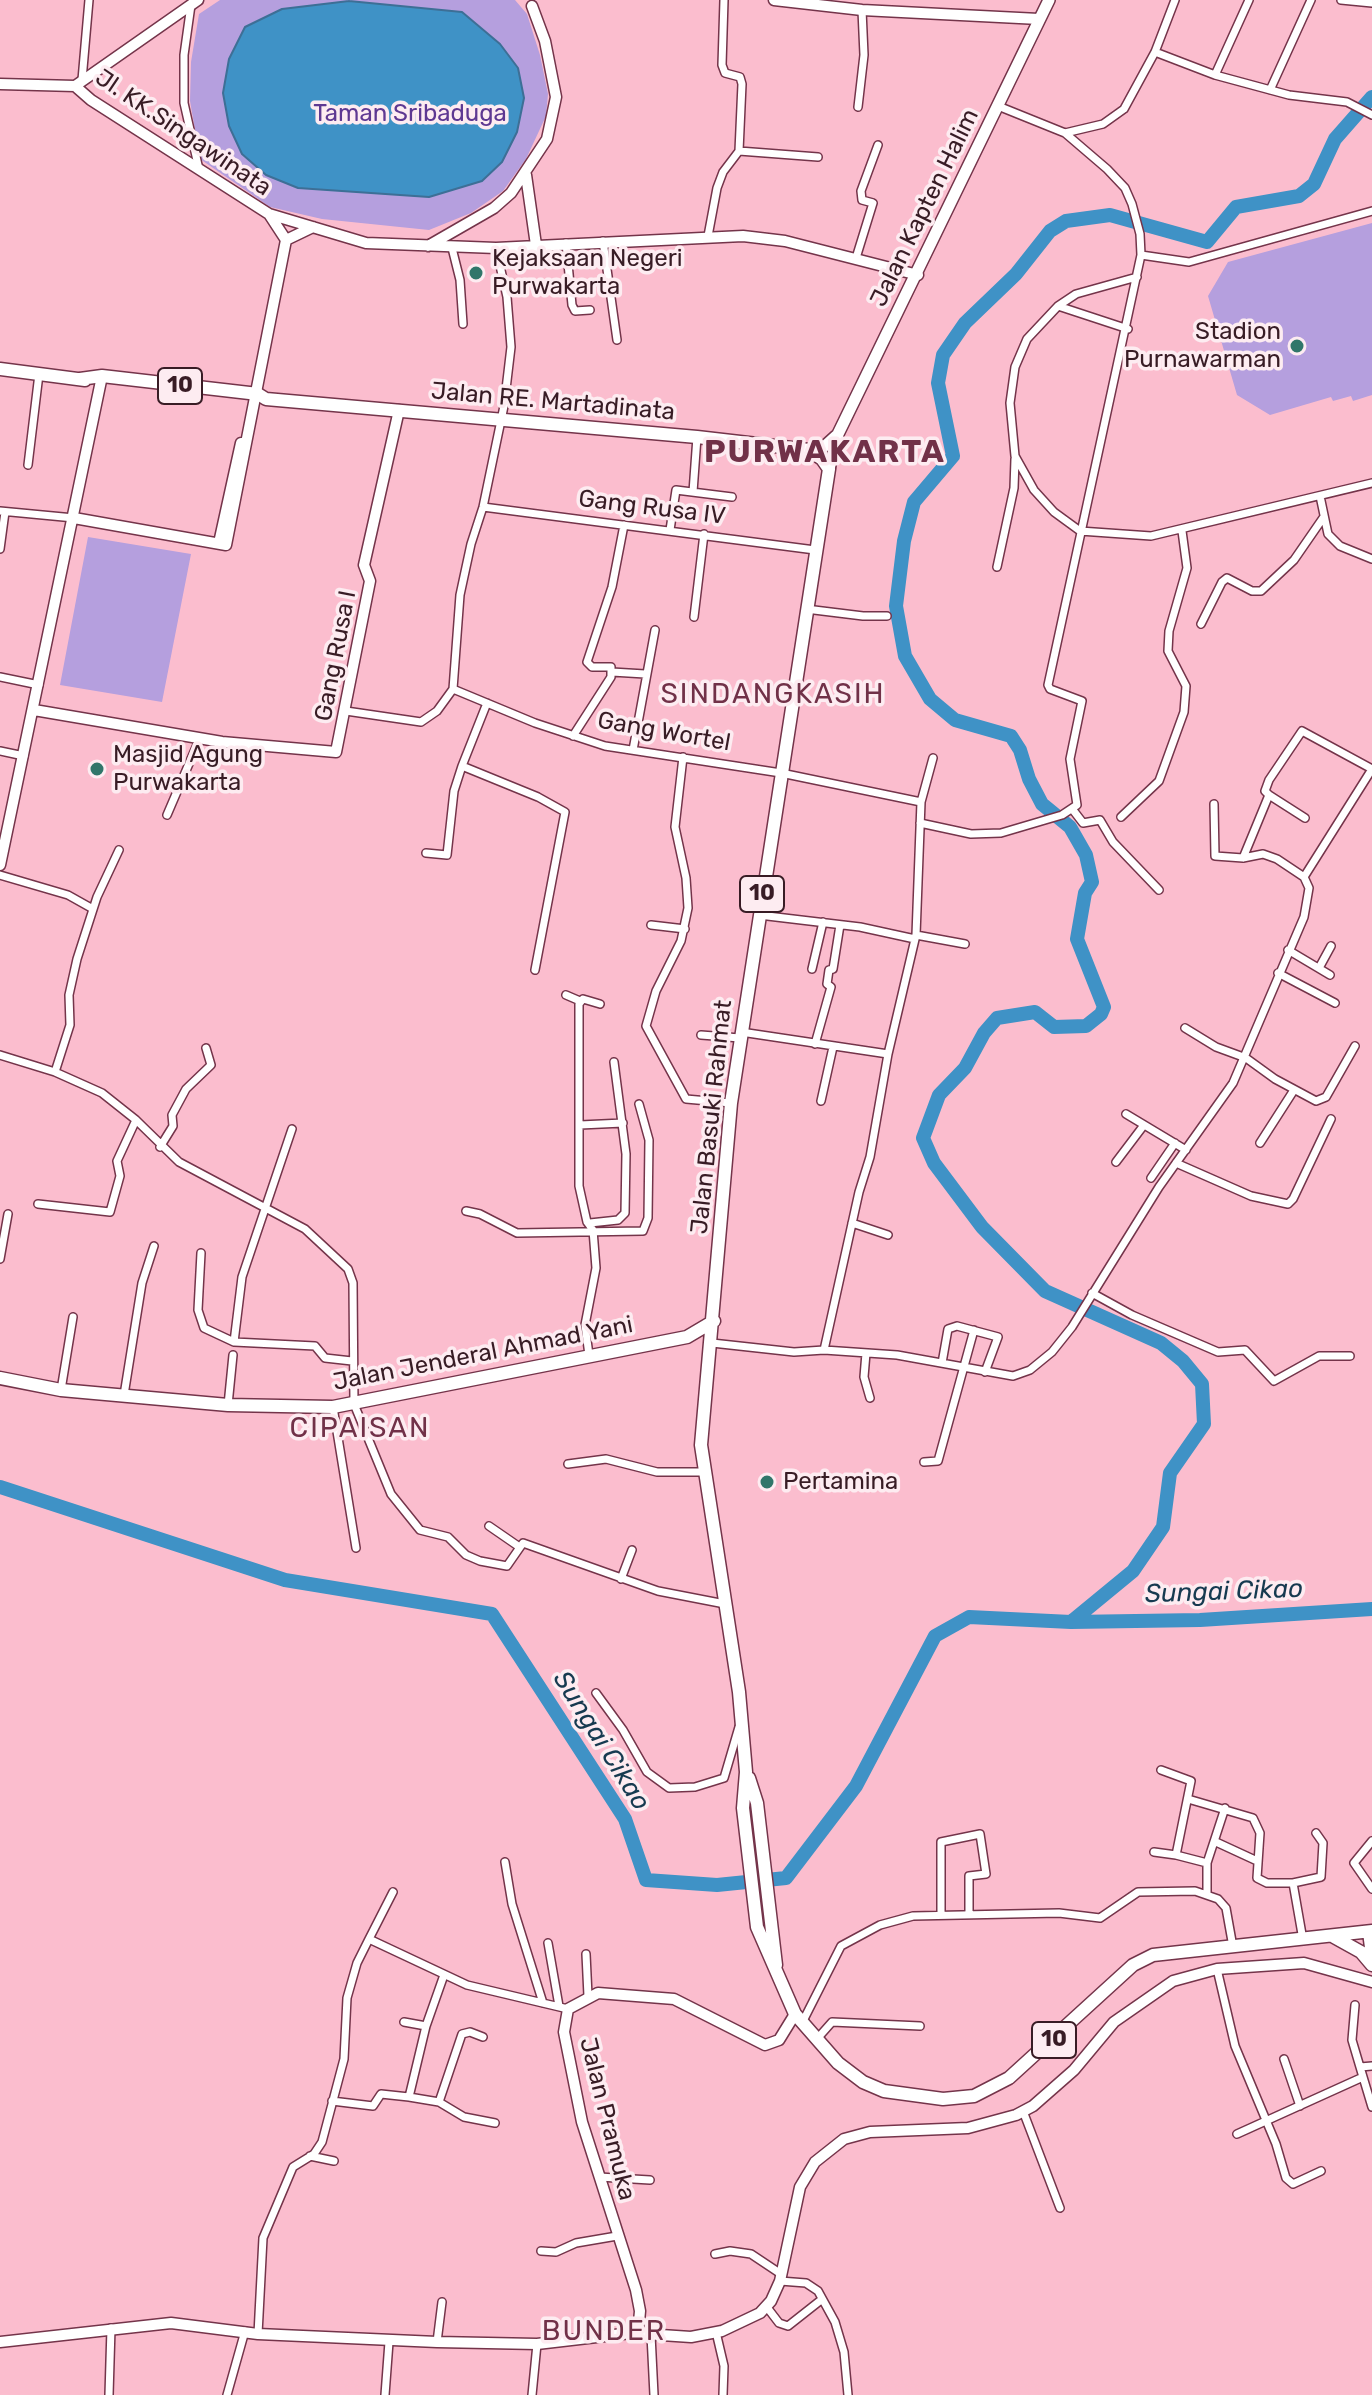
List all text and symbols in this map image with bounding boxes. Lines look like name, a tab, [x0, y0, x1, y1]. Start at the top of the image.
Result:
street label: Jl. KK.Singawinata	[90, 63, 276, 203]
park label: Taman Sribaduga	[313, 100, 507, 128]
street label: Jalan Kapten Halim	[865, 105, 985, 311]
place label: Kejaksaan Negeri Purwakarta	[492, 245, 683, 301]
marker: Kejaksaan Negeri Purwakarta	[467, 264, 485, 282]
place label: Stadion Purnawarman	[1124, 318, 1281, 374]
marker: Stadion Purnawarman	[1288, 337, 1306, 355]
road number: 10	[158, 368, 202, 404]
street label: Jalan RE. Martadinata	[430, 377, 676, 427]
district label: PURWAKARTA	[704, 434, 946, 472]
street label: Gang Rusa IV	[577, 485, 727, 531]
street label: Gang Rusa I	[309, 588, 363, 724]
district label: SINDANGKASIH	[660, 678, 886, 712]
street label: Gang Wortel	[595, 706, 733, 758]
place label: Masjid Agung Purwakarta	[113, 741, 263, 797]
marker: Masjid Agung Purwakarta	[88, 760, 106, 778]
road number: 10	[740, 876, 784, 912]
street label: Jalan Basuki Rahmat	[685, 998, 739, 1236]
street label: Jalan Jenderal Ahmad Yani	[331, 1311, 635, 1397]
district label: CIPAISAN	[290, 1412, 430, 1446]
place label: Pertamina	[783, 1468, 898, 1496]
marker: Pertamina	[758, 1473, 776, 1491]
water label: Sungai Cikao	[1144, 1574, 1304, 1610]
water label: Sungai Cikao	[546, 1666, 656, 1816]
road number: 10	[1032, 2022, 1076, 2058]
street label: Jalan Pramuka	[573, 2035, 641, 2203]
district label: BUNDER	[542, 2315, 666, 2349]

